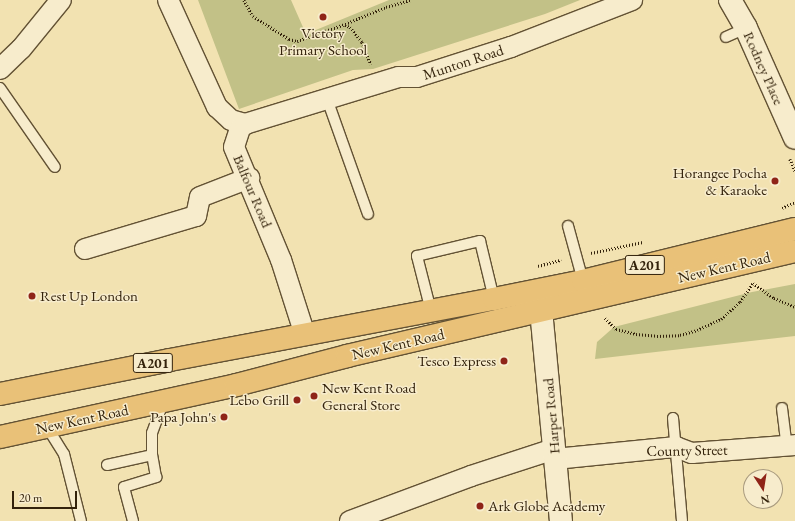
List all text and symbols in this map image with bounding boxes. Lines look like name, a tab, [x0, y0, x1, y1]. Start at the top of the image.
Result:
marker: Victory Primary School	[318, 12, 328, 22]
place label: Victory Primary School	[279, 23, 367, 58]
street label: Rodney Place	[740, 28, 788, 108]
street label: Munton Road	[420, 40, 506, 84]
street label: Balfour Road	[230, 152, 276, 230]
place label: Horangee Pocha & Karaoke	[673, 163, 767, 198]
marker: Horangee Pocha & Karaoke	[770, 176, 780, 186]
street label: New Kent Road	[676, 248, 772, 286]
road number: A201	[624, 253, 666, 277]
place label: Rest Up London	[40, 287, 138, 305]
marker: Rest Up London	[27, 291, 37, 301]
street label: New Kent Road	[350, 325, 446, 363]
road number: A201	[132, 351, 174, 375]
place label: Tesco Express	[417, 352, 496, 370]
marker: Tesco Express	[499, 356, 509, 366]
street label: Harper Road	[539, 377, 563, 455]
place label: New Kent Road General Store	[322, 378, 416, 413]
place label: Lebo Grill	[229, 391, 289, 409]
marker: New Kent Road General Store	[309, 391, 319, 401]
marker: Lebo Grill	[292, 395, 302, 405]
street label: New Kent Road	[34, 400, 130, 438]
place label: Papa John's	[150, 408, 216, 426]
marker: Papa John's	[219, 412, 229, 422]
street label: County Street	[646, 440, 728, 460]
north arrow	[743, 469, 783, 509]
scale bar	[14, 483, 79, 509]
text: 20 m	[19, 490, 42, 506]
text: N	[759, 492, 771, 508]
place label: Ark Globe Academy	[488, 497, 605, 515]
marker: Ark Globe Academy	[475, 501, 485, 511]

